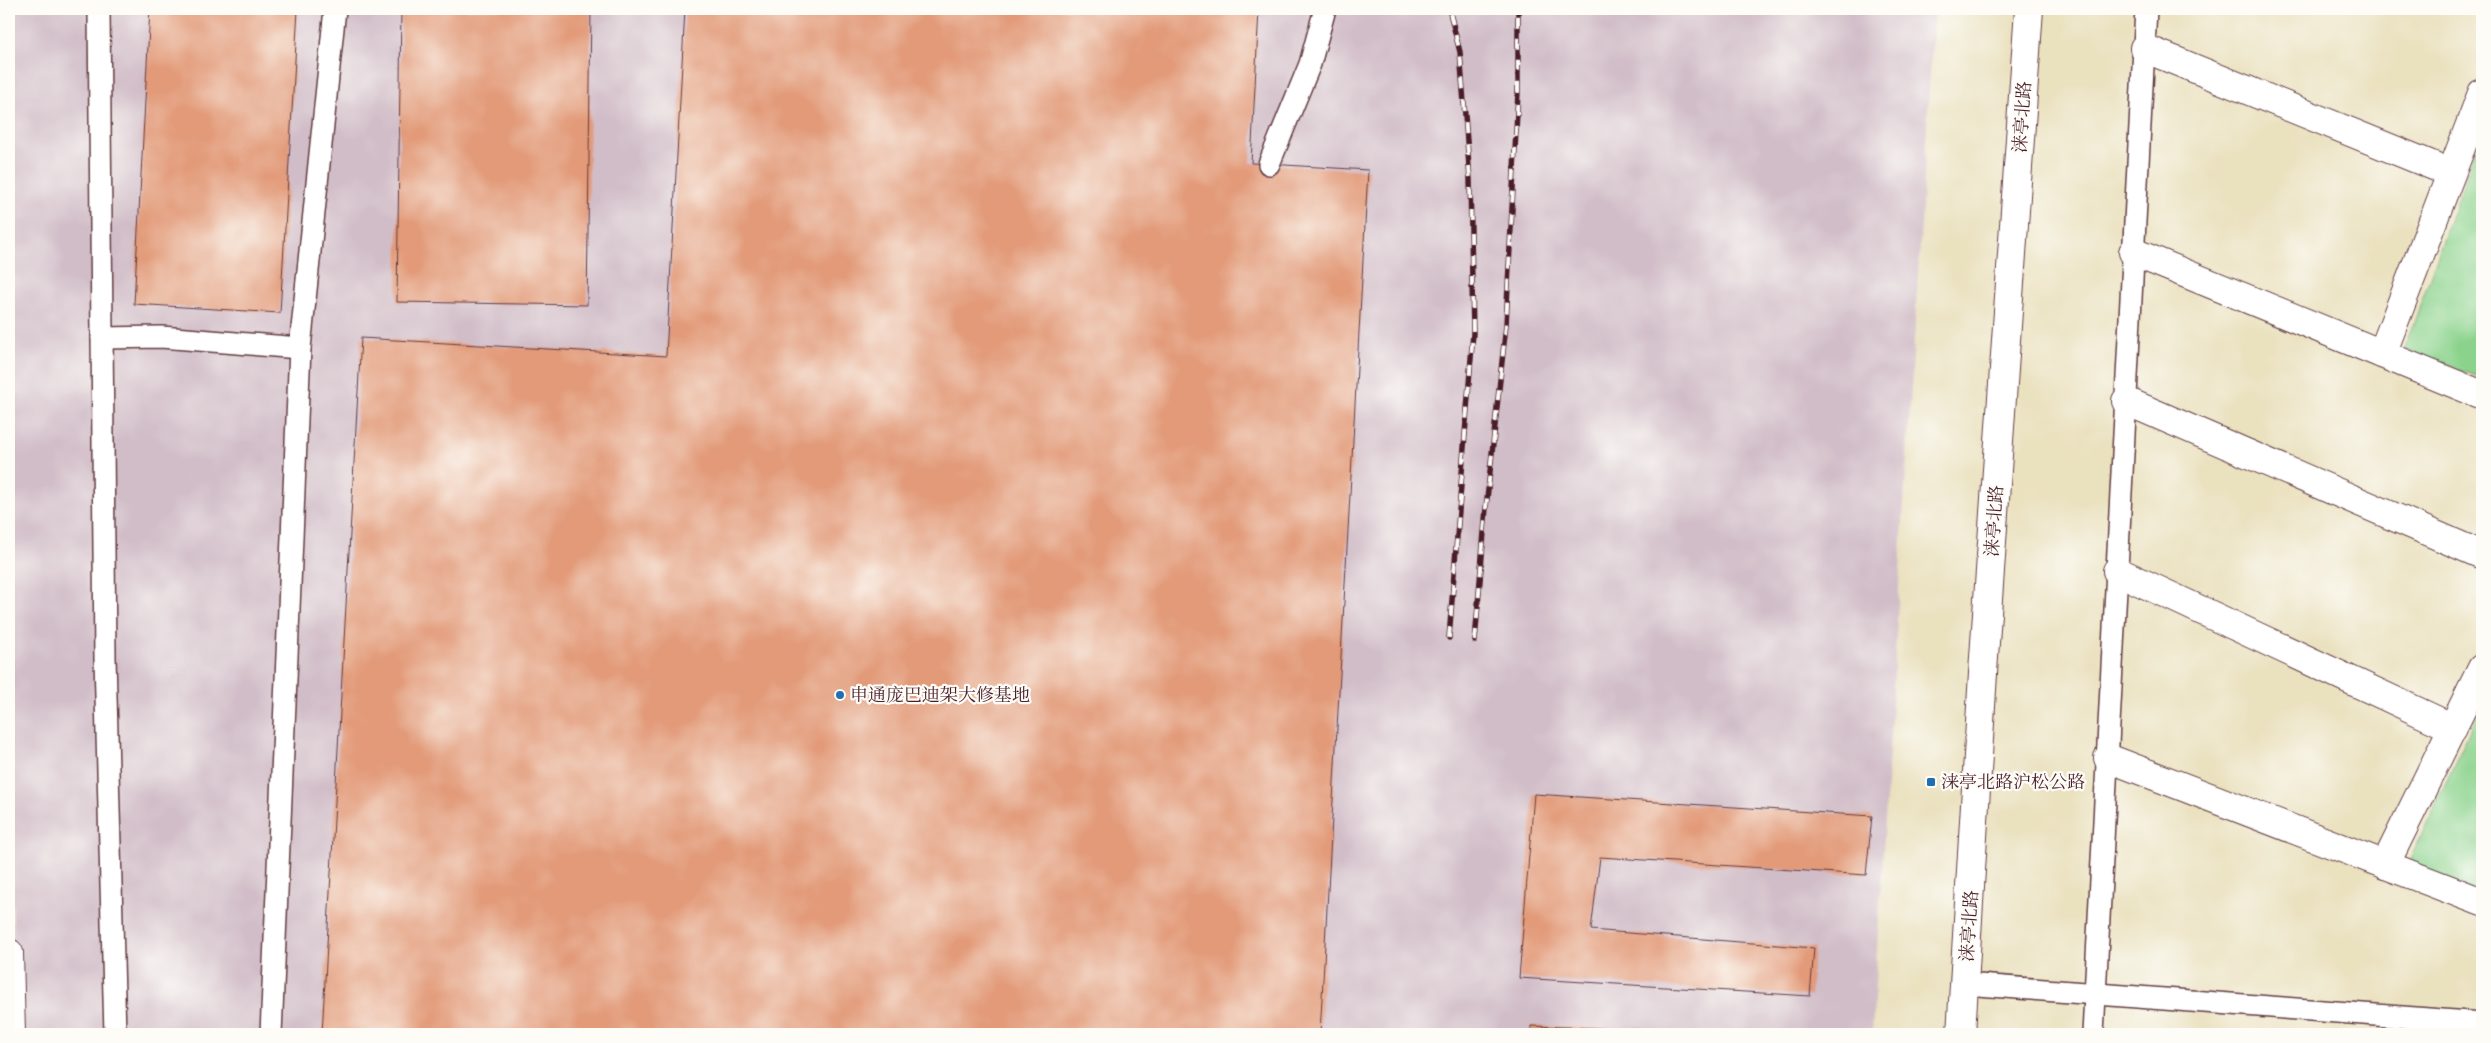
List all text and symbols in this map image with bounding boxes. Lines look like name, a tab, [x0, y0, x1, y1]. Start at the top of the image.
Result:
street label: 涞亭北路	[2009, 80, 2036, 154]
street label: 涞亭北路	[1981, 484, 2008, 558]
place label: 申通庞巴迪架大修基地	[850, 684, 1030, 707]
marker: 申通庞巴迪架大修基地	[834, 689, 846, 701]
place label: 涞亭北路沪松公路	[1941, 771, 2085, 794]
marker: 涞亭北路沪松公路	[1925, 776, 1937, 788]
street label: 涞亭北路	[1956, 889, 1983, 963]

